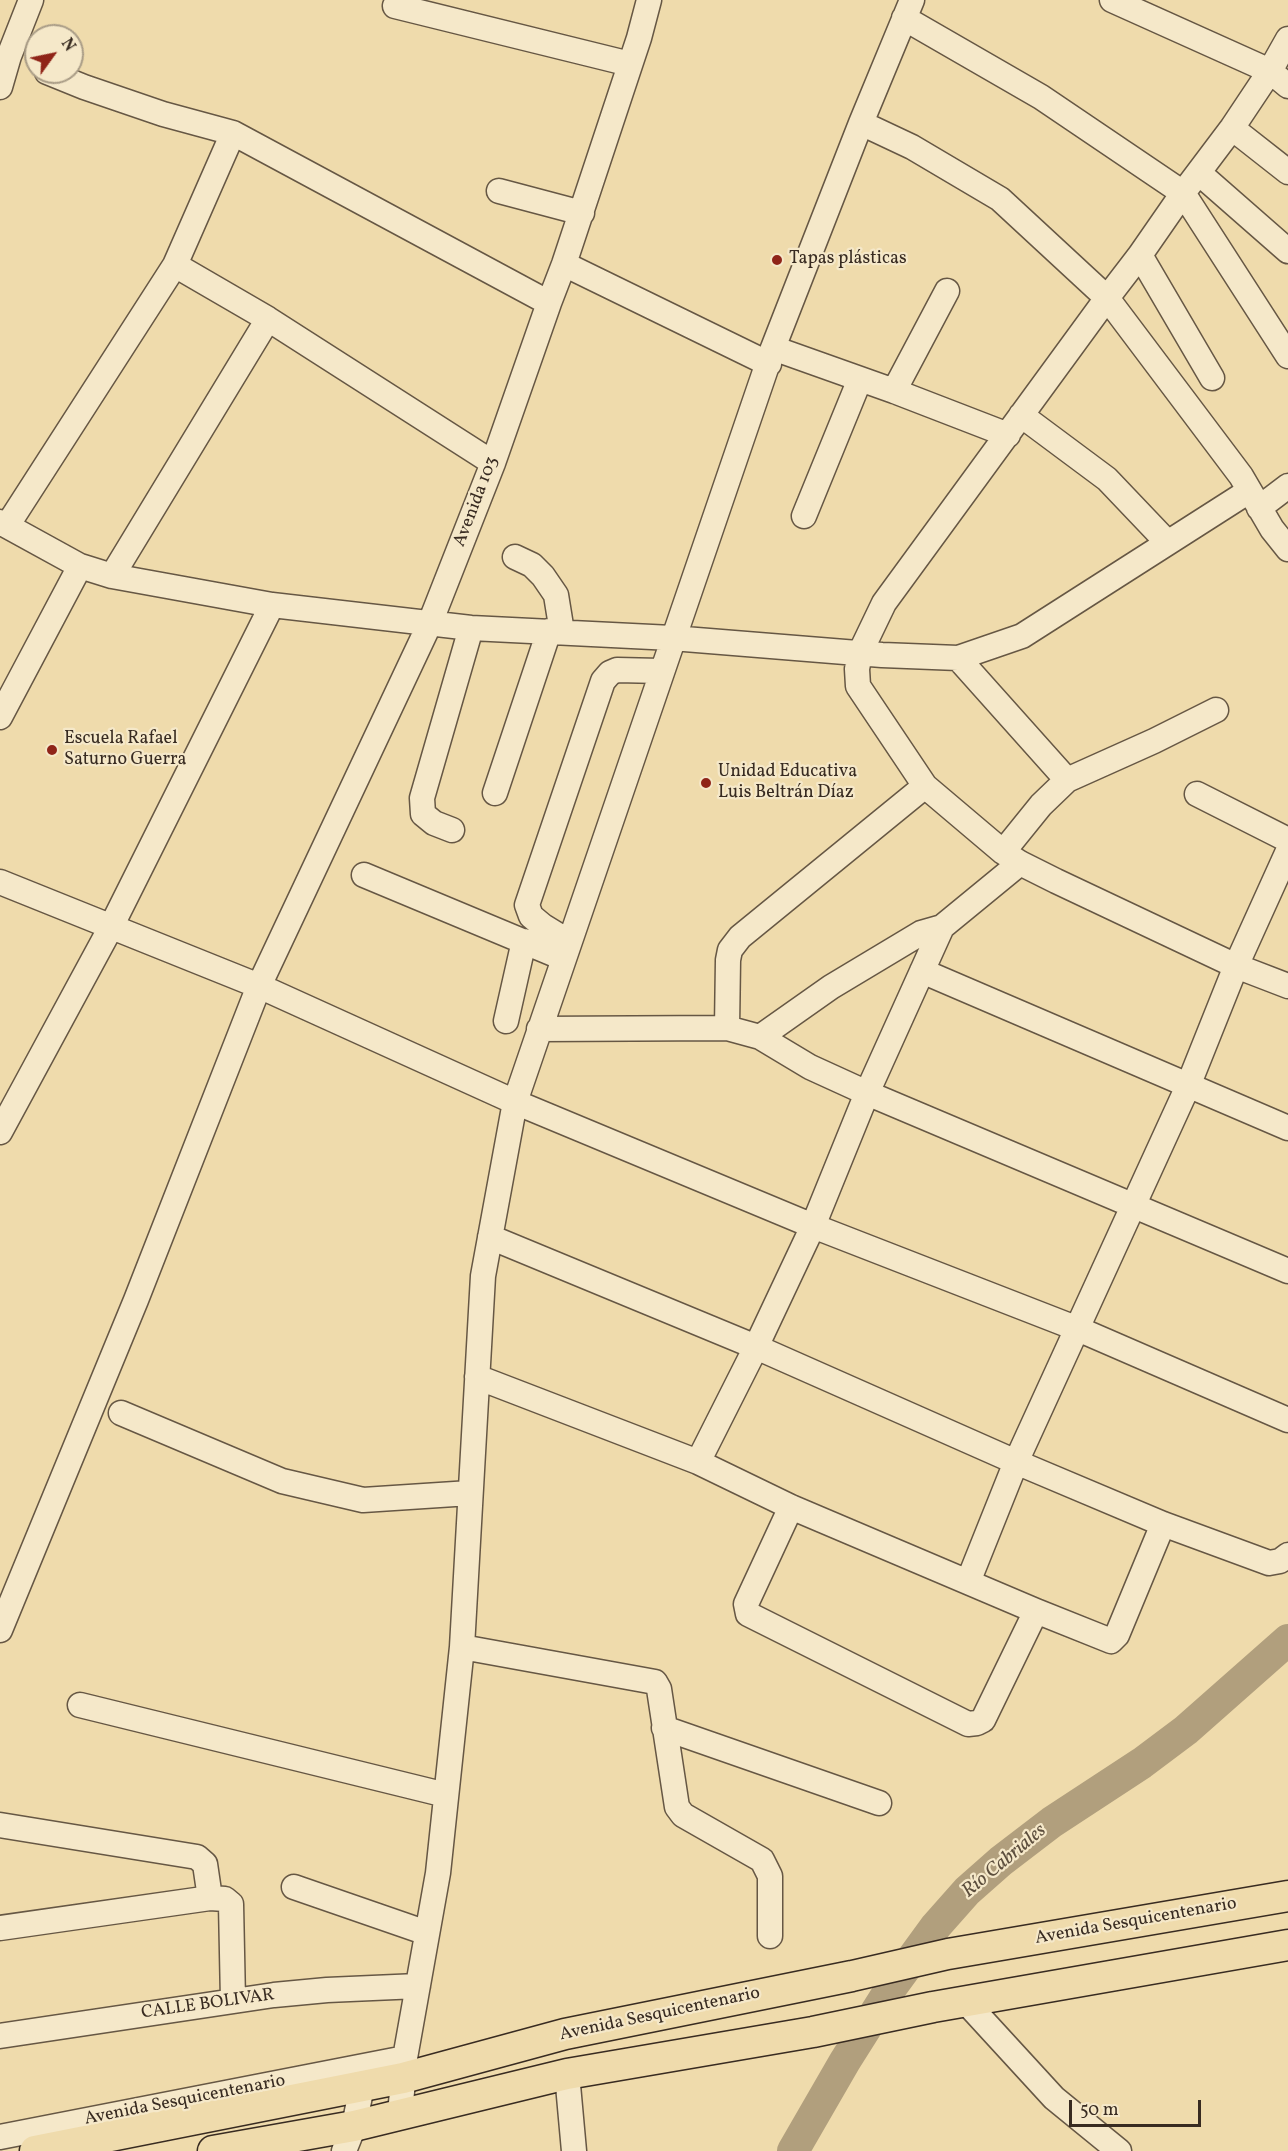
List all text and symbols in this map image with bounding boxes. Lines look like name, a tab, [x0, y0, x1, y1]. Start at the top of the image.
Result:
north arrow	[24, 24, 84, 84]
text: N	[55, 34, 80, 56]
place label: Tapas plásticas	[789, 249, 907, 271]
marker: Tapas plásticas	[770, 253, 784, 267]
street label: Avenida 103	[450, 454, 504, 550]
place label: Escuela Rafael Saturno Guerra	[64, 729, 186, 771]
marker: Escuela Rafael Saturno Guerra	[45, 743, 59, 757]
place label: Unidad Educativa Luis Beltrán Díaz	[718, 762, 857, 804]
marker: Unidad Educativa Luis Beltrán Díaz	[699, 776, 713, 790]
water label: Río Cabriales	[958, 1820, 1052, 1904]
street label: Avenida Sesquicentenario	[1034, 1894, 1238, 1950]
street label: Avenida Sesquicentenario	[558, 1983, 762, 2047]
street label: CALLE BOLIVAR	[140, 1985, 276, 2025]
street label: Avenida Sesquicentenario	[83, 2071, 287, 2131]
scale bar	[1072, 2088, 1204, 2126]
text: 50 m	[1080, 2098, 1119, 2123]

